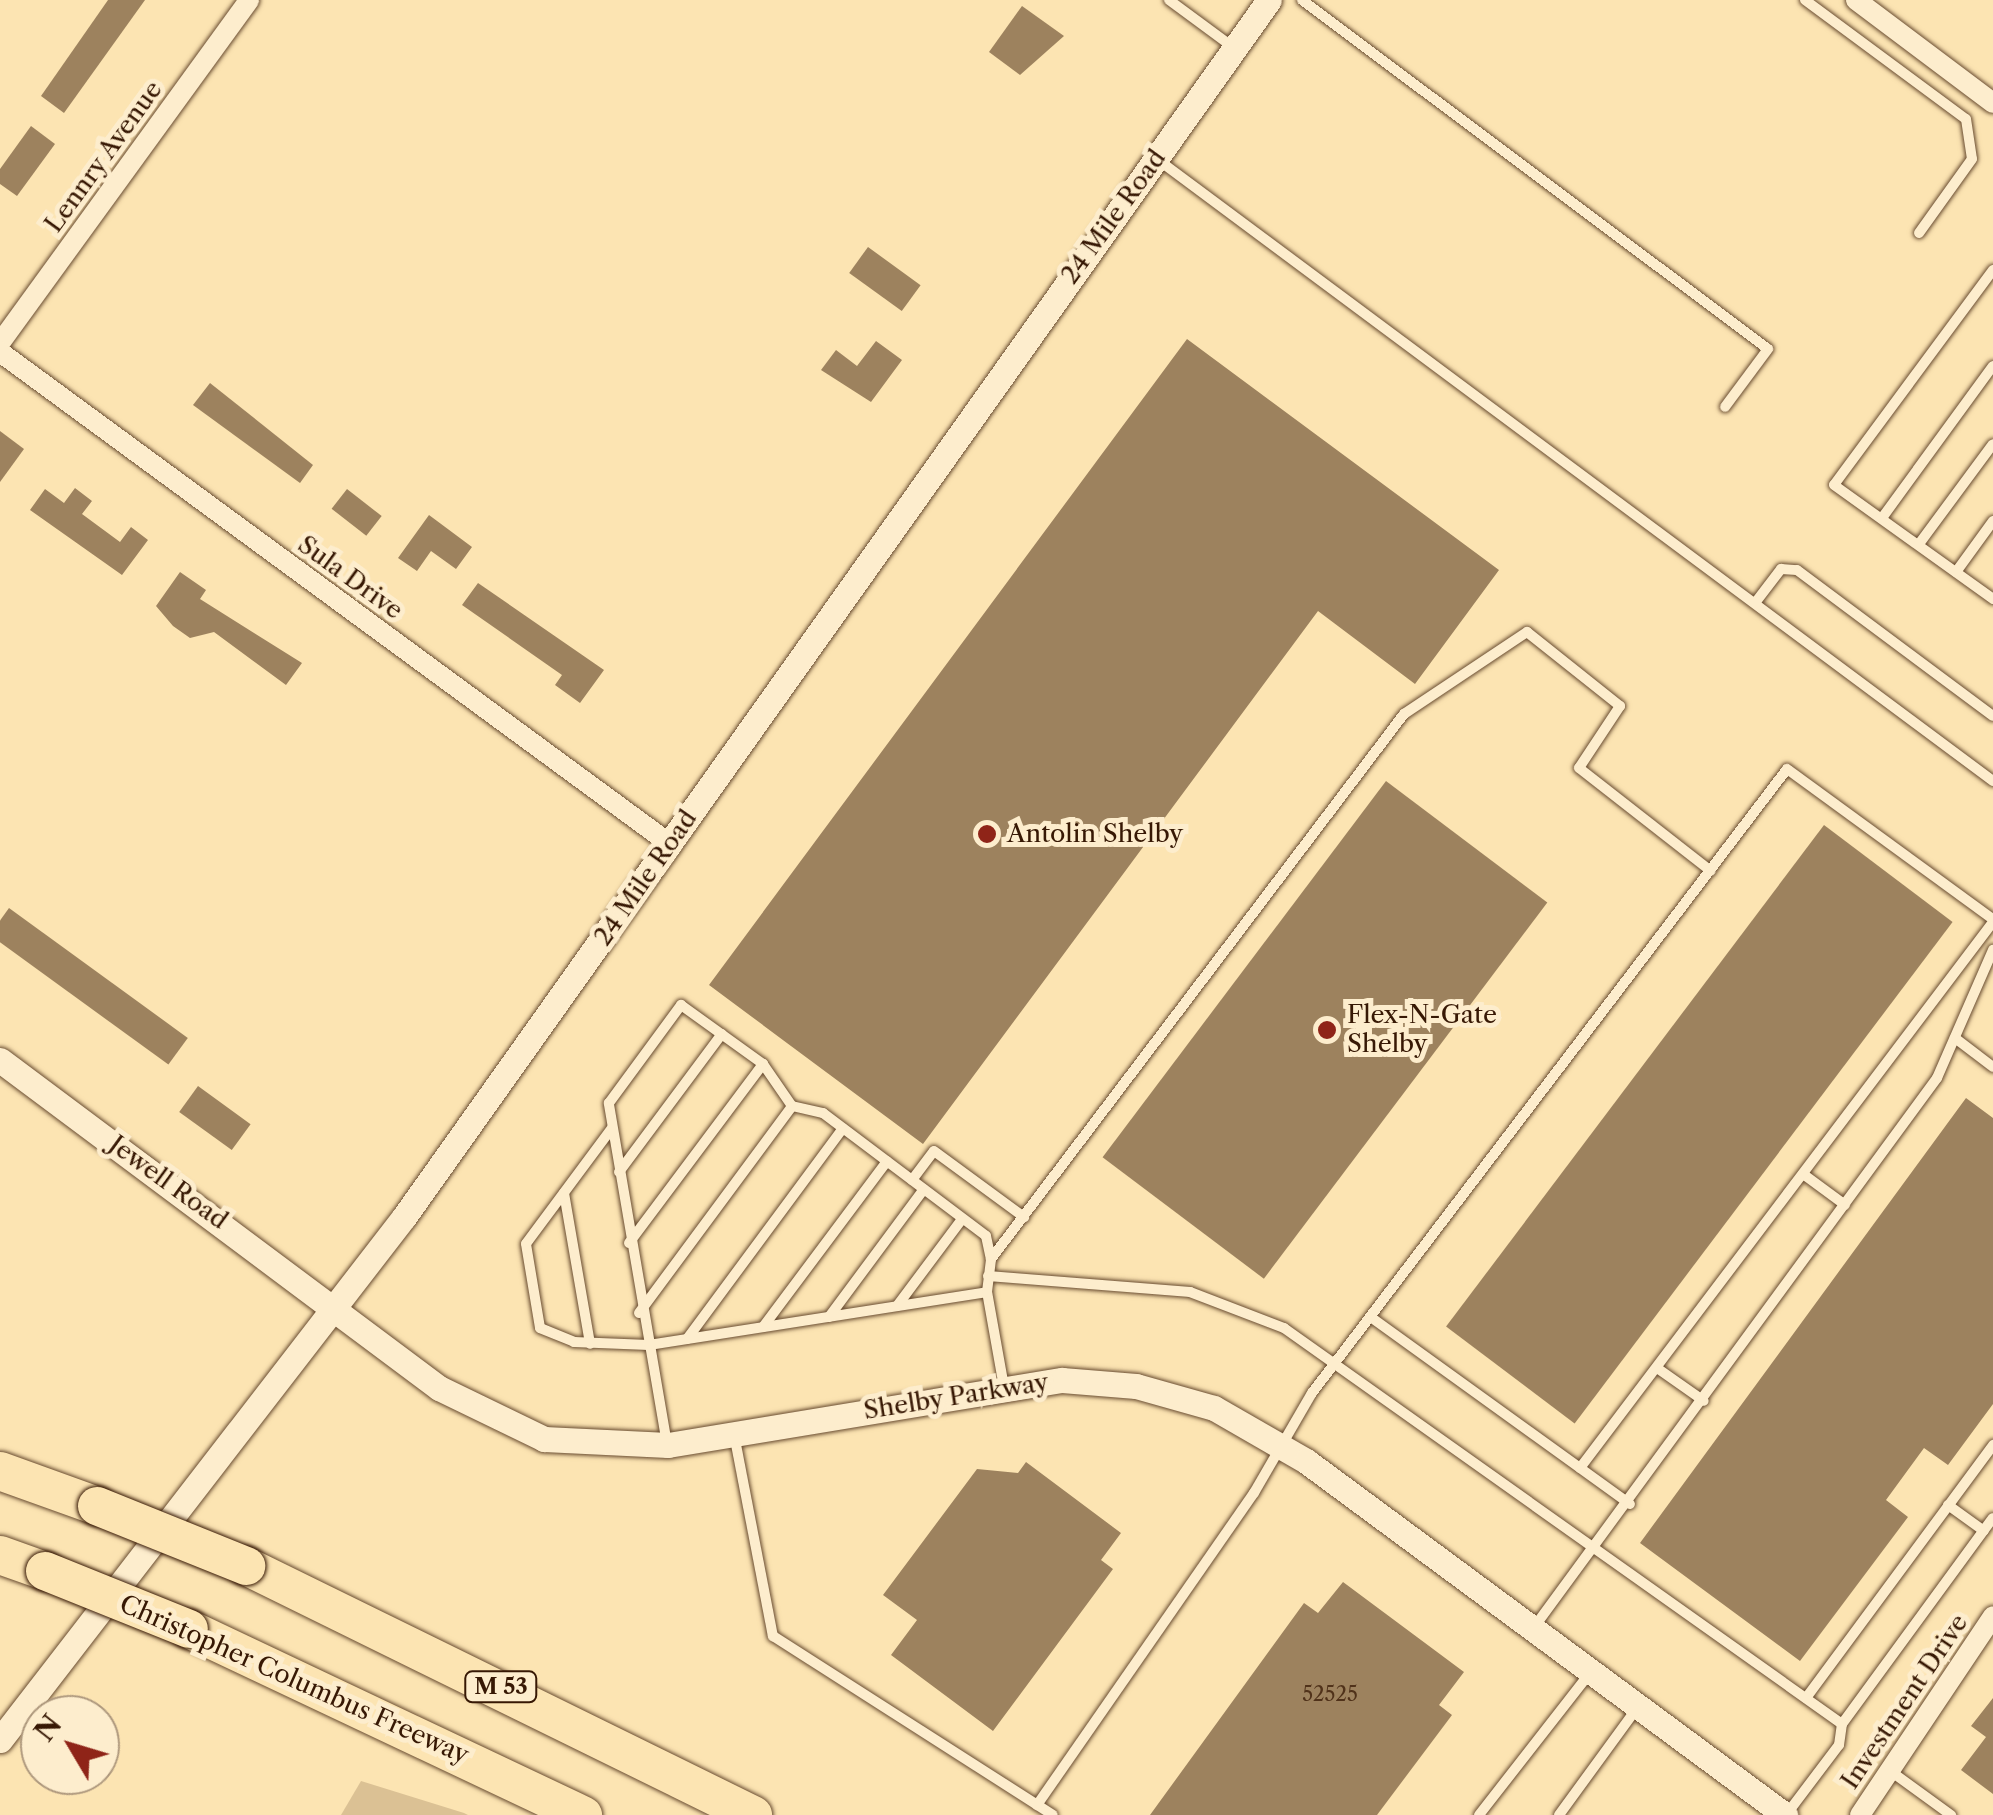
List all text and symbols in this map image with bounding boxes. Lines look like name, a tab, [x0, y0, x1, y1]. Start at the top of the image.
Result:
street label: Lennry Avenue	[38, 75, 170, 239]
street label: 24 Mile Road	[1055, 144, 1173, 290]
street label: Sula Drive	[292, 530, 408, 626]
street label: 24 Mile Road	[588, 805, 704, 951]
place label: Antolin Shelby	[1007, 819, 1183, 849]
marker: Antolin Shelby	[976, 823, 998, 845]
place label: Flex-N-Gate Shelby	[1347, 1001, 1497, 1060]
marker: Flex-N-Gate Shelby	[1316, 1019, 1338, 1041]
street label: Jewell Road	[103, 1130, 233, 1236]
street label: Shelby Parkway	[861, 1368, 1051, 1426]
street label: Christopher Columbus Freeway	[115, 1589, 473, 1771]
street label: Investment Drive	[1835, 1609, 1975, 1795]
road number: M 53	[464, 1670, 538, 1704]
house number: 52525	[1302, 1682, 1358, 1706]
north arrow	[20, 1695, 120, 1795]
text: N	[27, 1708, 69, 1748]

